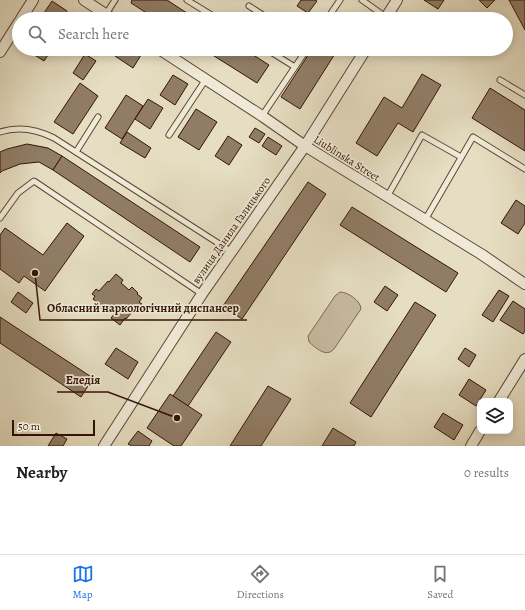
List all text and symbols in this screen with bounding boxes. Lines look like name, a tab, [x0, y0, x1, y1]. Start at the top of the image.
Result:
search box	[12, 12, 513, 56]
icon: search	[26, 23, 48, 45]
text: Search here	[58, 24, 129, 44]
street label: Liublinska Street	[311, 132, 383, 185]
street label: вулиця Данила Галицького	[189, 174, 274, 287]
callout: Обласний наркологічний диспансер	[40, 296, 247, 320]
text: Обласний наркологічний диспансер	[47, 300, 240, 316]
callout: Еледія	[57, 368, 108, 392]
text: Еледія	[66, 372, 100, 388]
map controls	[477, 398, 513, 434]
button: layers	[477, 398, 513, 434]
scale bar	[12, 418, 95, 437]
text: 50 m	[18, 419, 40, 434]
text: Nearby	[16, 461, 67, 484]
text: 0 results	[464, 464, 509, 481]
tab: Map	[72, 563, 94, 602]
tab: Directions	[237, 563, 284, 602]
tab: Saved	[427, 563, 453, 602]

